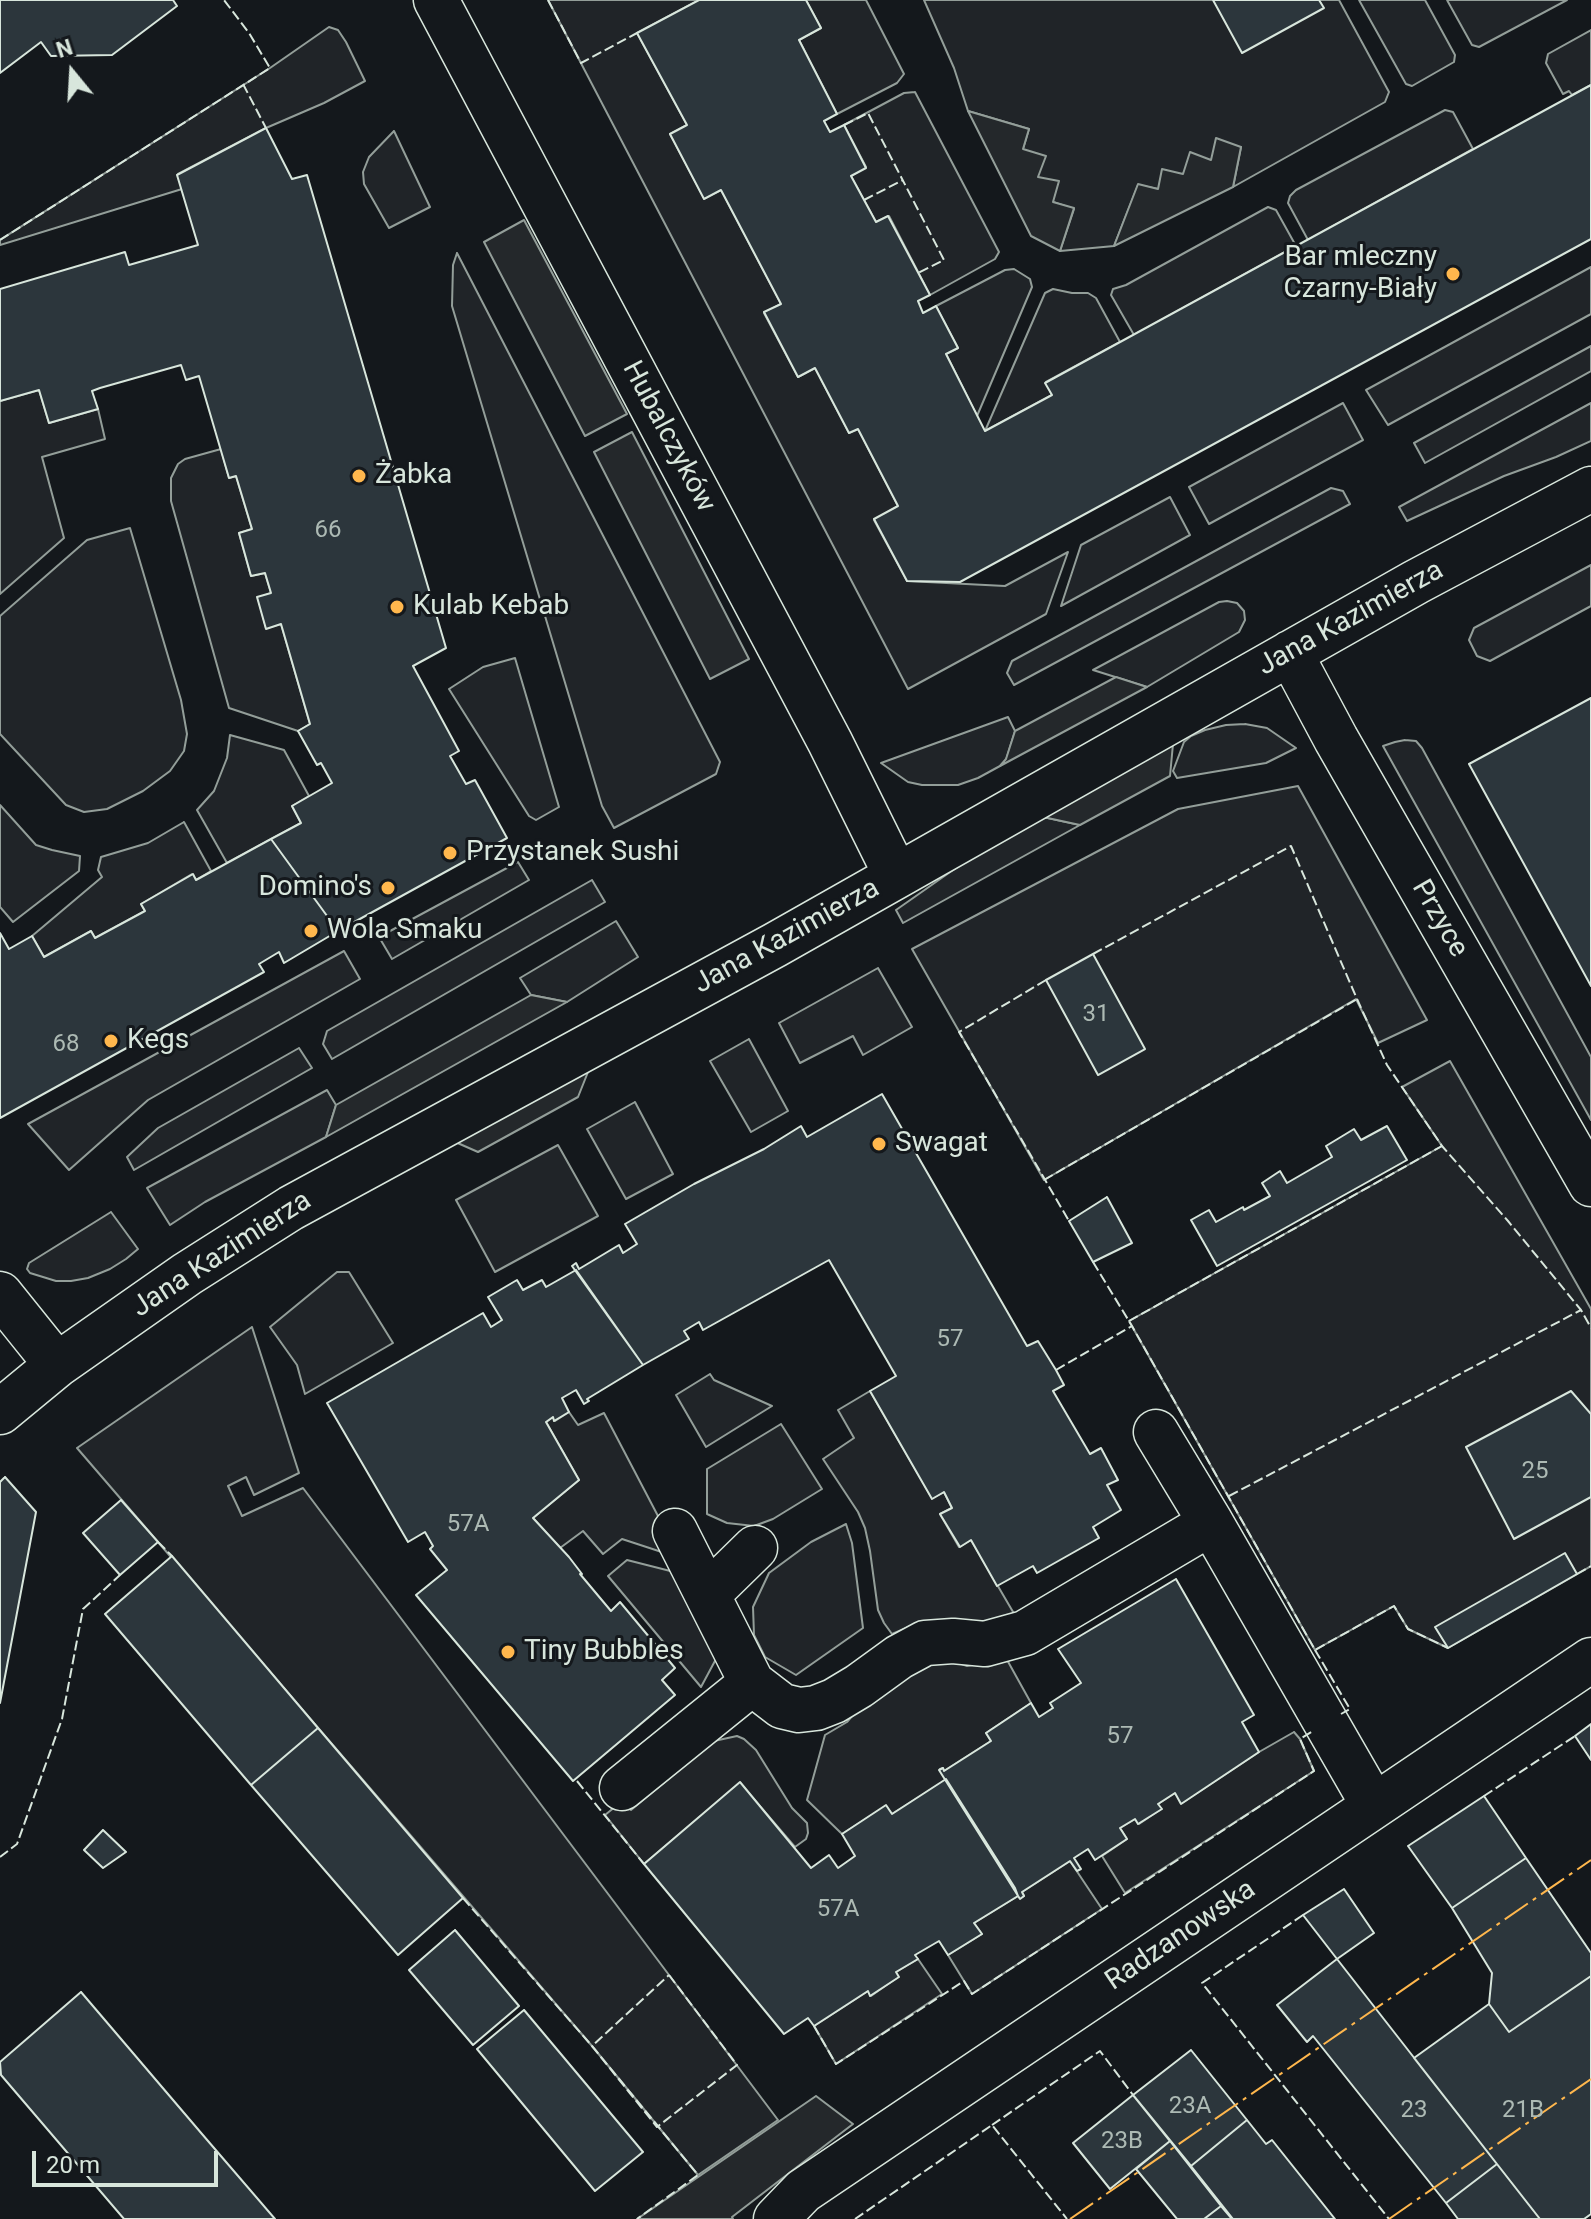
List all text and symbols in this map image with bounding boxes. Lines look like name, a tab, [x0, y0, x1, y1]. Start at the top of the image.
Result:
north arrow	[32, 32, 112, 112]
text: N	[53, 34, 76, 63]
place label: Bar mleczny Czarny-Biały	[1283, 241, 1437, 307]
marker: Bar mleczny Czarny-Biały	[1444, 265, 1462, 283]
street label: Hubalczyków	[614, 356, 722, 518]
place label: Żabka	[375, 459, 452, 493]
marker: Żabka	[350, 467, 368, 485]
house number: 66	[315, 517, 341, 545]
street label: Jana Kazimierza	[1252, 554, 1450, 684]
place label: Kulab Kebab	[413, 590, 569, 624]
marker: Kulab Kebab	[388, 598, 406, 616]
place label: Przystanek Sushi	[466, 836, 679, 870]
marker: Przystanek Sushi	[441, 844, 459, 862]
place label: Domino's	[258, 871, 372, 905]
street label: Jana Kazimierza	[688, 872, 886, 1002]
street label: Przyce	[1404, 874, 1474, 964]
marker: Domino's	[379, 879, 397, 897]
place label: Wola Smaku	[327, 914, 482, 948]
marker: Wola Smaku	[302, 922, 320, 940]
house number: 31	[1083, 1001, 1109, 1029]
place label: Kegs	[127, 1024, 189, 1058]
house number: 68	[53, 1031, 79, 1059]
marker: Kegs	[102, 1032, 120, 1050]
place label: Swagat	[895, 1127, 988, 1161]
marker: Swagat	[870, 1135, 888, 1153]
street label: Jana Kazimierza	[126, 1185, 318, 1325]
house number: 57	[937, 1326, 963, 1354]
house number: 25	[1522, 1458, 1548, 1486]
house number: 57A	[447, 1511, 489, 1539]
place label: Tiny Bubbles	[524, 1635, 684, 1669]
marker: Tiny Bubbles	[499, 1643, 517, 1661]
house number: 57	[1107, 1723, 1133, 1751]
street label: Radzanowska	[1100, 1873, 1262, 1999]
house number: 57A	[817, 1896, 859, 1924]
house number: 23A	[1169, 2093, 1211, 2121]
house number: 23	[1401, 2097, 1427, 2125]
house number: 21B	[1502, 2097, 1544, 2125]
house number: 23B	[1101, 2128, 1143, 2156]
scale bar	[36, 2135, 222, 2185]
text: 20 m	[46, 2151, 100, 2179]

